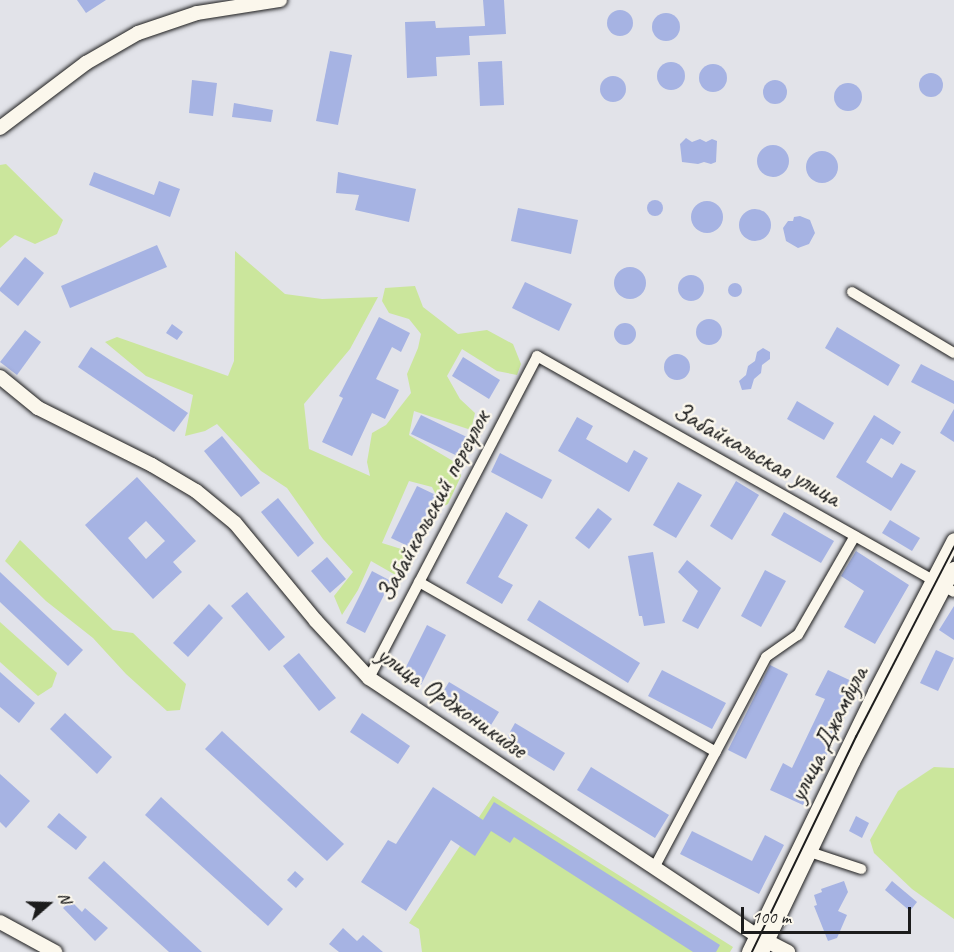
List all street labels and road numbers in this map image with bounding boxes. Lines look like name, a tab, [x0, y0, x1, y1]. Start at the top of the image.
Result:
street label: Забайкальская улица	[668, 395, 846, 513]
street label: Забайкальский переулок	[370, 405, 496, 607]
street label: улица Орджоникидзе	[372, 639, 532, 765]
street label: улица Джамбула	[781, 659, 875, 809]

